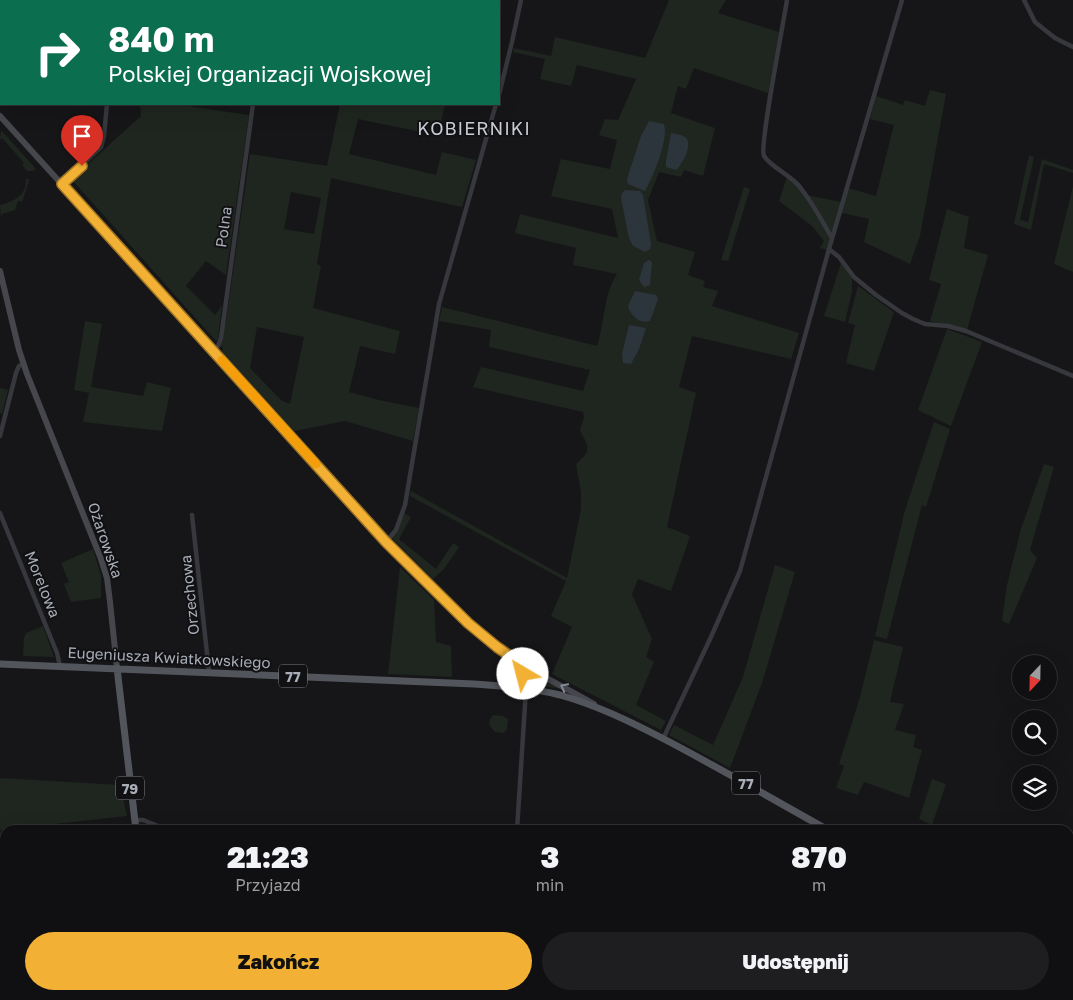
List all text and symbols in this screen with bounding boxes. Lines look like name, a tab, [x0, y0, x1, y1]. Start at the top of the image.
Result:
text: 840 m	[108, 18, 214, 60]
icon: right	[25, 20, 90, 85]
text: Polskiej Organizacji Wojskowej	[108, 60, 432, 87]
pin	[61, 115, 103, 166]
district label: KOBIERNIKI	[417, 117, 531, 139]
icon: arrive	[68, 122, 96, 150]
street label: Polna	[211, 205, 235, 249]
street label: Ożarowska	[85, 500, 127, 580]
street label: Morelowa	[22, 548, 64, 620]
street label: Orzechowa	[176, 554, 202, 636]
street label: Eugeniusza Kwiatkowskiego	[67, 643, 271, 671]
position arrow	[496, 647, 548, 699]
north arrow	[1012, 655, 1058, 700]
map controls	[1012, 655, 1057, 810]
road number: 77	[279, 664, 307, 688]
one-way arrow	[560, 683, 569, 693]
button: search	[1012, 710, 1057, 755]
button: layers	[1012, 765, 1057, 810]
road number: 77	[732, 771, 760, 794]
road number: 79	[116, 776, 144, 800]
text: 21:23	[227, 839, 309, 875]
text: 3	[541, 839, 559, 875]
text: 870	[791, 839, 847, 875]
text: Przyjazd	[235, 875, 301, 895]
text: min	[536, 875, 564, 895]
text: m	[812, 875, 826, 895]
button: Zakończ	[25, 932, 532, 990]
button: Udostępnij	[542, 932, 1049, 990]

